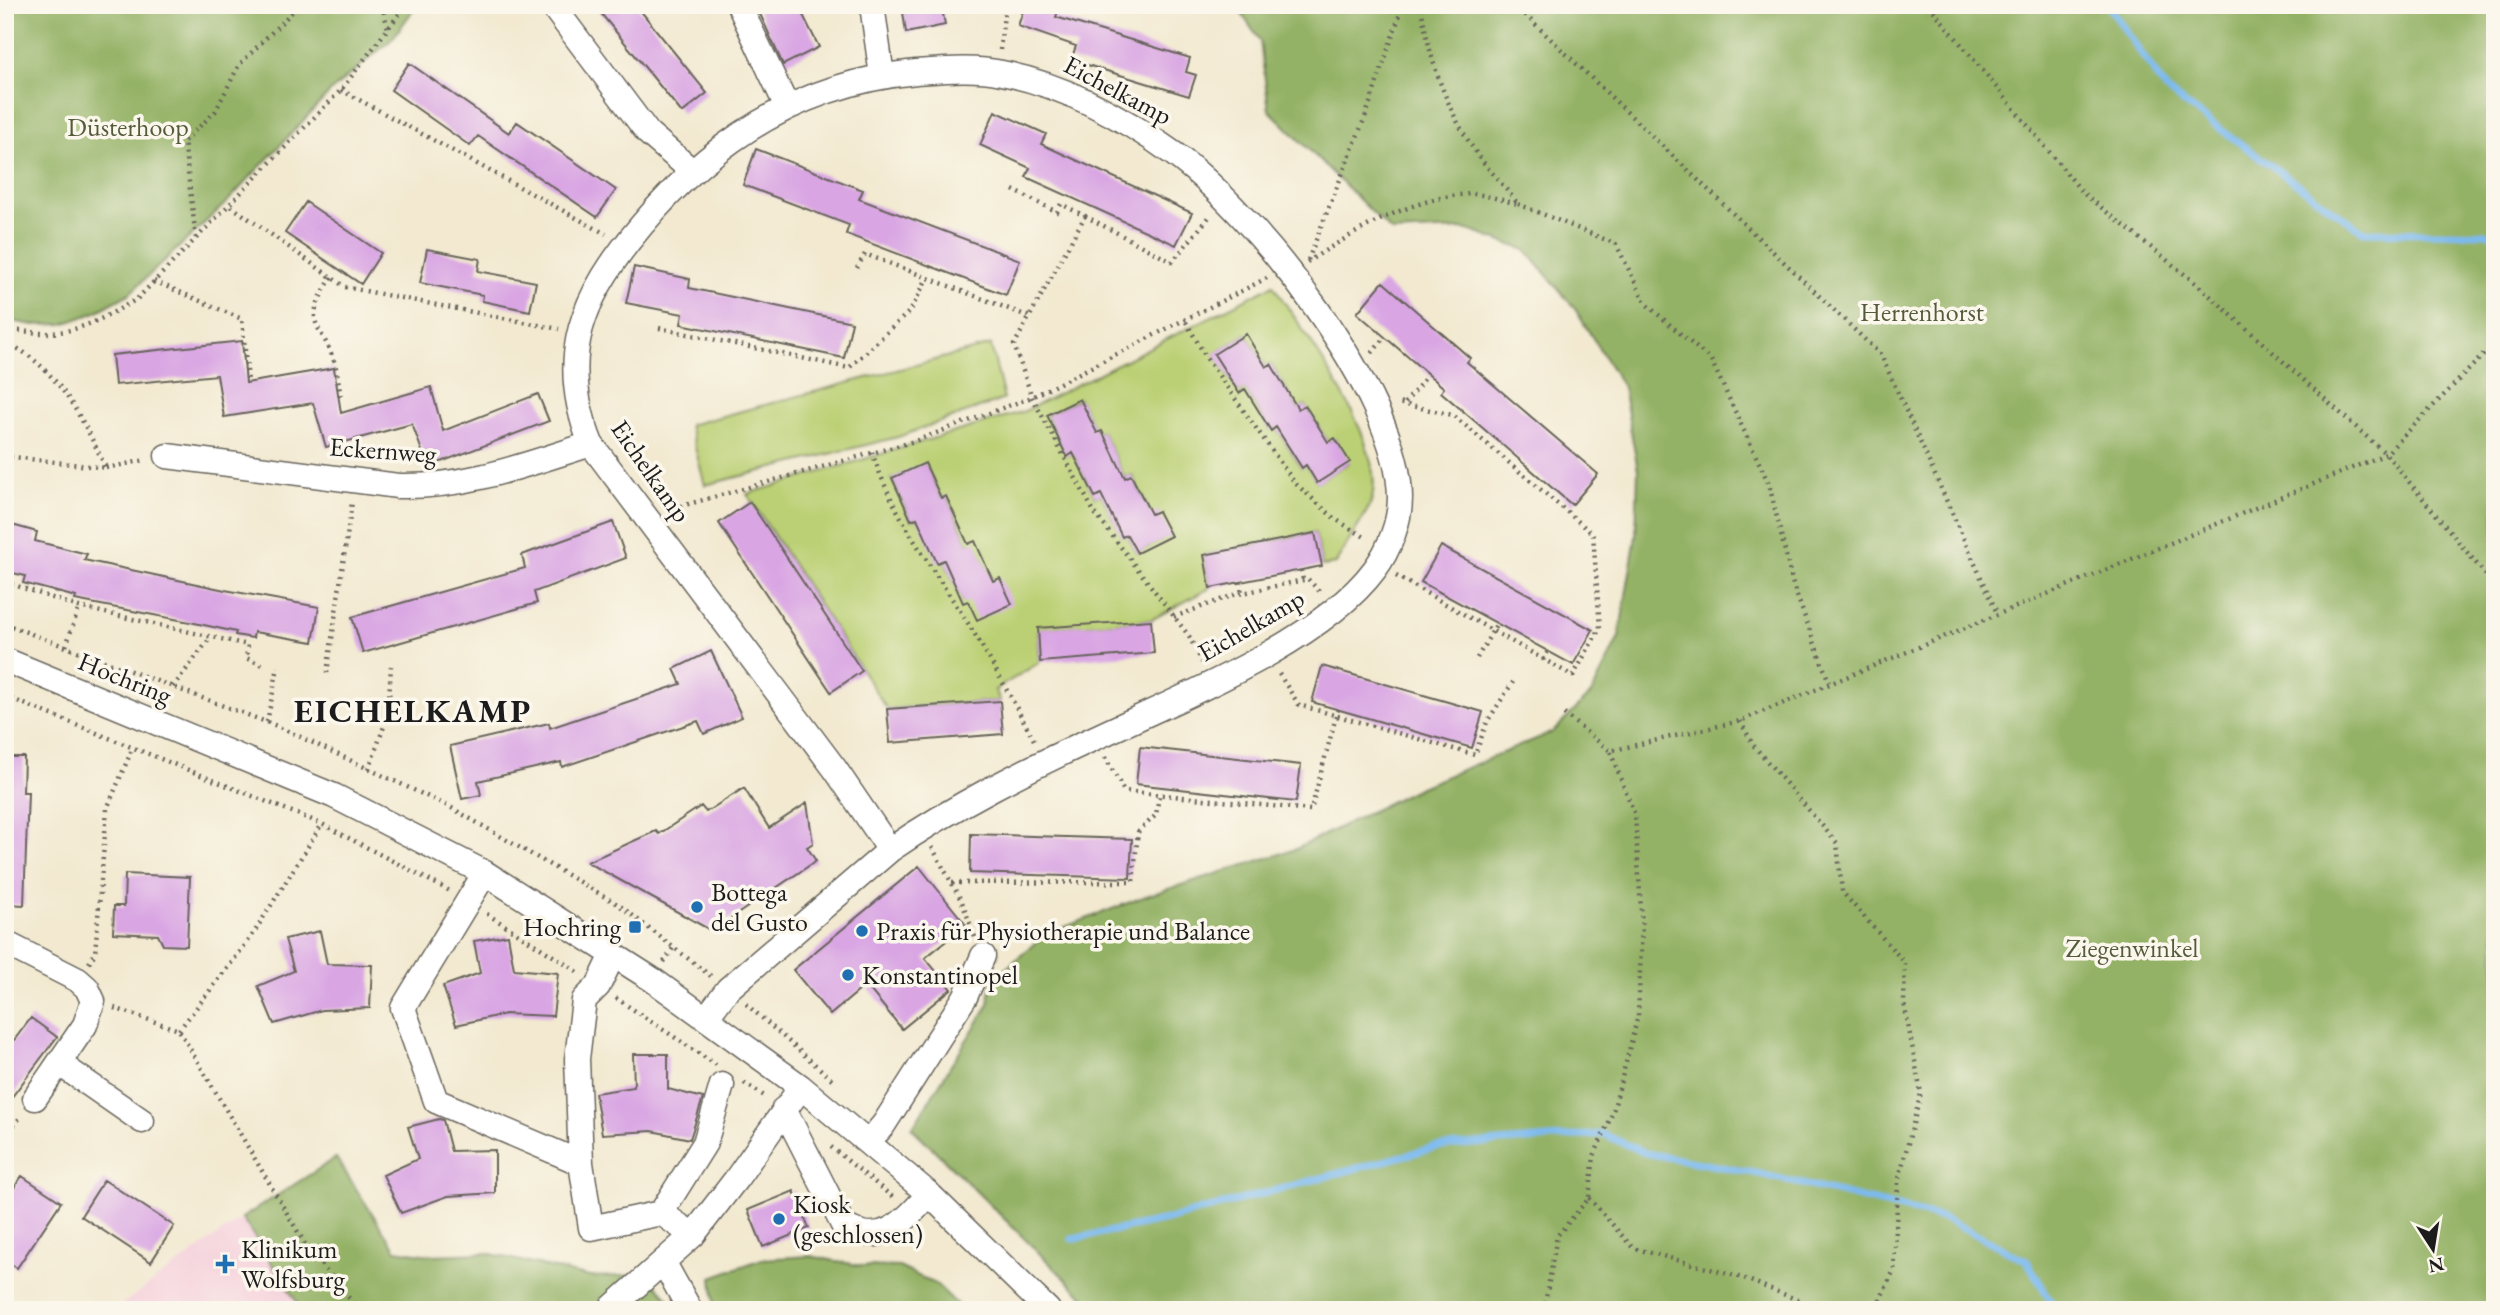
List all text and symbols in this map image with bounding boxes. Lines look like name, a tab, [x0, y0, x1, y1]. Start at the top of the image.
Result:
street label: Eichelkamp	[1058, 47, 1178, 133]
park label: Düsterhoop	[67, 110, 189, 144]
park label: Herrenhorst	[1860, 295, 1984, 329]
street label: Eichelkamp	[603, 413, 699, 529]
street label: Eckernweg	[328, 429, 438, 471]
street label: Eichelkamp	[1192, 581, 1310, 669]
street label: Hochring	[73, 644, 177, 712]
district label: EICHELKAMP	[294, 689, 532, 732]
place label: Bottega del Gusto	[711, 875, 808, 939]
marker: Bottega del Gusto	[689, 899, 705, 915]
place label: Hochring	[523, 910, 622, 944]
place label: Praxis für Physiotherapie und Balance	[876, 914, 1250, 948]
marker: Hochring	[627, 919, 643, 935]
marker: Praxis für Physiotherapie und Balance	[854, 923, 870, 939]
park label: Ziegenwinkel	[2065, 931, 2199, 965]
place label: Konstantinopel	[862, 958, 1018, 992]
marker: Konstantinopel	[840, 967, 856, 983]
place label: Kiosk (geschlossen)	[793, 1187, 923, 1251]
marker: Kiosk (geschlossen)	[771, 1211, 787, 1227]
north arrow	[2398, 1214, 2468, 1284]
place label: Klinikum Wolfsburg	[241, 1232, 345, 1296]
text: N	[2426, 1251, 2447, 1279]
marker: Klinikum Wolfsburg	[215, 1254, 235, 1274]

